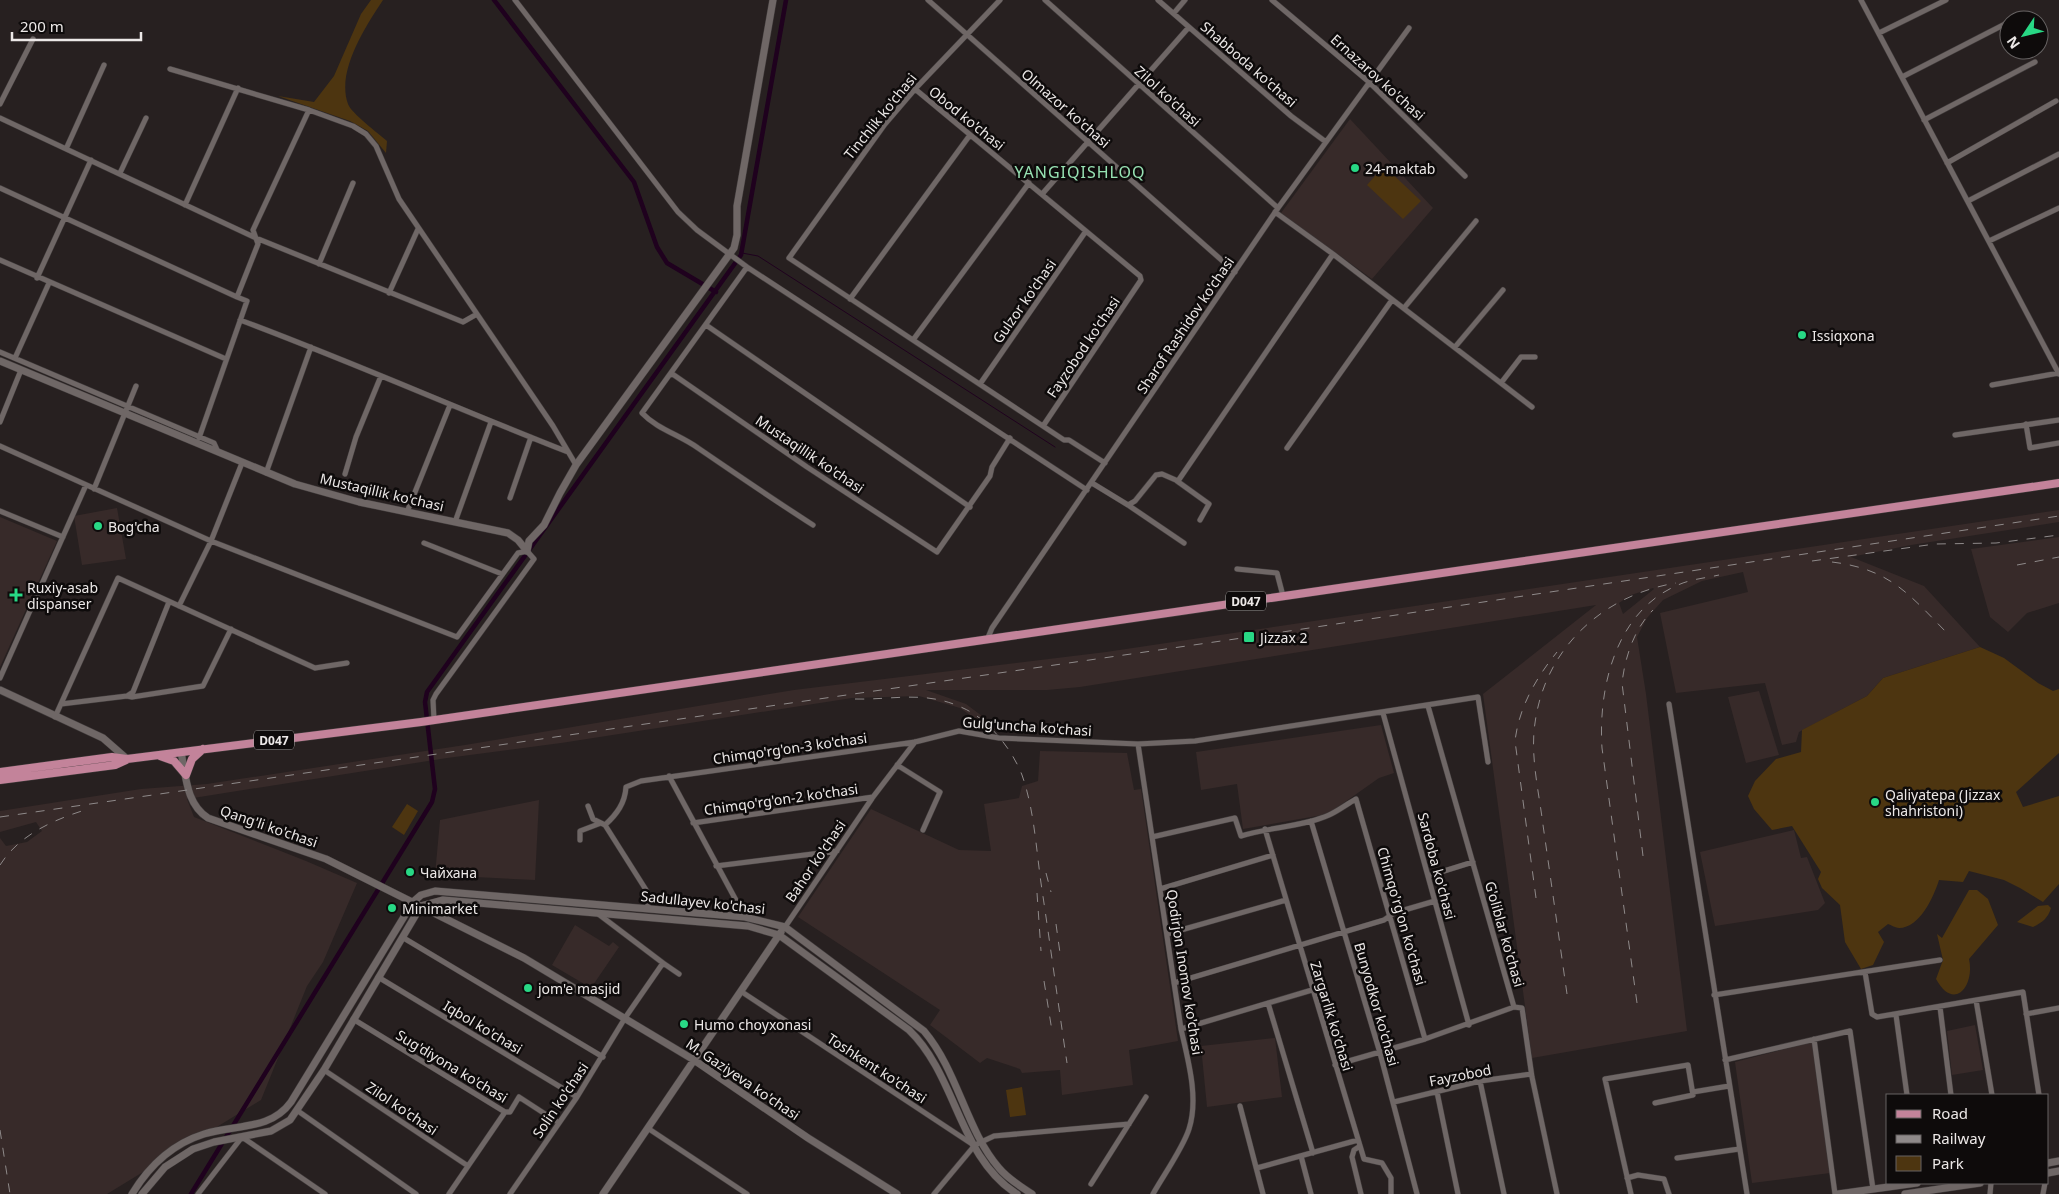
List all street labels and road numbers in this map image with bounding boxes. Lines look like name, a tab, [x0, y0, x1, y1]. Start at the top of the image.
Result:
street label: Shabboda ko'chasi	[1197, 17, 1301, 111]
street label: Ernazarov ko'chasi	[1327, 30, 1429, 124]
street label: Zilol ko'chasi	[1131, 61, 1205, 131]
street label: Olmazor ko'chasi	[1018, 64, 1114, 152]
street label: Tinchlik ko'chasi	[839, 69, 921, 163]
street label: Obod ko'chasi	[925, 82, 1009, 154]
street label: Sharof Rashidov ko'chasi	[1132, 253, 1238, 397]
street label: Gulzor ko'chasi	[988, 255, 1060, 347]
street label: Fayzobod ko'chasi	[1042, 293, 1124, 401]
street label: Mustaqillik ko'chasi	[752, 411, 868, 497]
street label: Mustaqillik ko'chasi	[318, 468, 446, 516]
road number: D047	[1226, 592, 1266, 610]
street label: Gulg'uncha ko'chasi	[962, 712, 1092, 740]
street label: Chimqo'rg'on-3 ko'chasi	[712, 728, 868, 768]
road number: D047	[254, 730, 294, 750]
street label: Chimqo'rg'on-2 ko'chasi	[703, 779, 859, 819]
street label: Qang'li ko'chasi	[218, 800, 320, 852]
street label: Sardoba ko'chasi	[1414, 810, 1460, 922]
street label: Bahor ko'chasi	[781, 816, 849, 906]
street label: Chimqo'rg'on ko'chasi	[1373, 845, 1431, 987]
street label: G'oliblar ko'chasi	[1481, 879, 1529, 989]
street label: Sadullayev ko'chasi	[640, 886, 766, 918]
street label: Qodirjon Inomov ko'chasi	[1163, 888, 1207, 1056]
street label: Bunyodkor ko'chasi	[1350, 940, 1404, 1068]
street label: Zargarlik ko'chasi	[1306, 959, 1358, 1073]
street label: Iqbol ko'chasi	[440, 996, 526, 1058]
street label: Sug'diyona ko'chasi	[393, 1025, 511, 1107]
street label: Toshkent ko'chasi	[824, 1029, 930, 1107]
street label: M. Gaziyeva ko'chasi	[682, 1034, 804, 1124]
street label: Solin ko'chasi	[528, 1058, 592, 1142]
street label: Fayzobod	[1427, 1060, 1493, 1090]
street label: Zilol ko'chasi	[362, 1077, 442, 1139]

